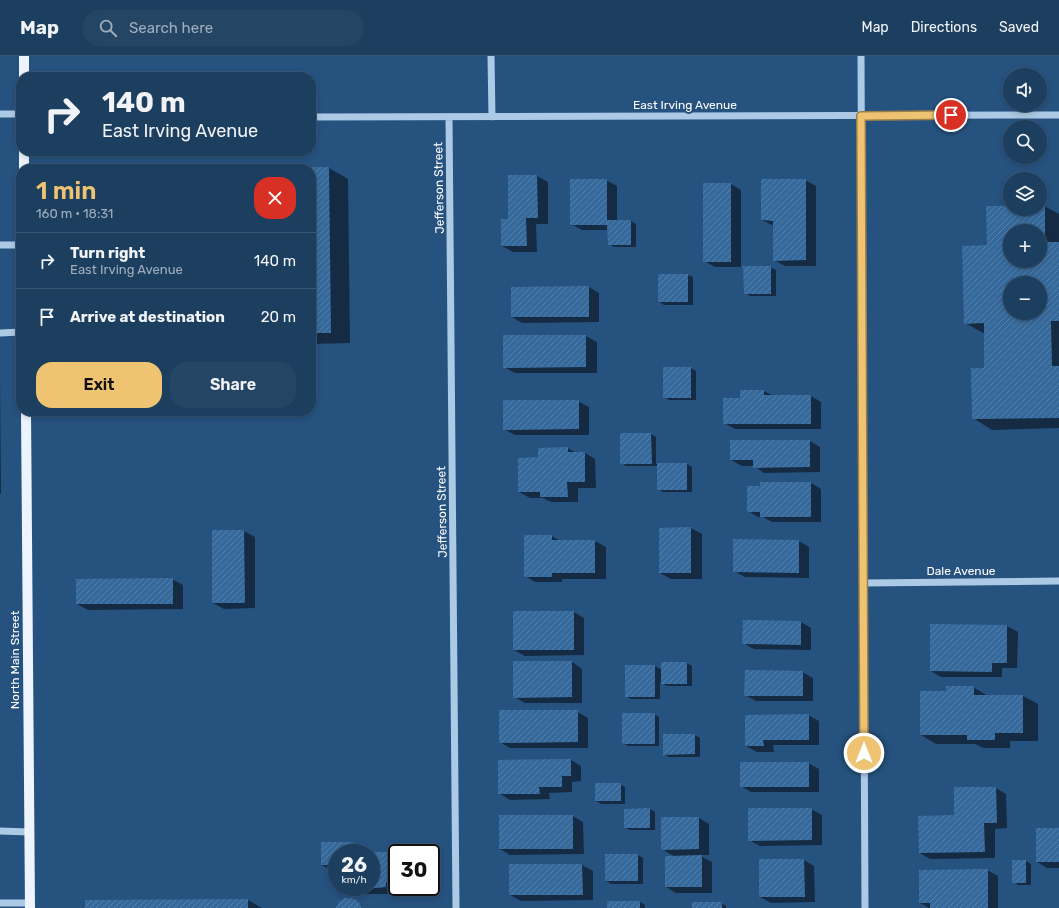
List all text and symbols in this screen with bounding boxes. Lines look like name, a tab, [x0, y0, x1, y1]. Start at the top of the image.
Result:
search box	[83, 10, 363, 46]
text: Map	[20, 16, 59, 39]
icon: search	[97, 17, 119, 39]
text: Search here	[129, 19, 213, 37]
text: Map	[862, 19, 889, 36]
text: Directions	[911, 19, 977, 36]
text: Saved	[999, 19, 1039, 36]
map controls	[1003, 68, 1047, 320]
button: sound	[1003, 68, 1047, 112]
text: 140 m	[102, 86, 186, 119]
icon: right	[36, 88, 88, 140]
street label: East Irving Avenue	[633, 98, 737, 112]
pin	[934, 98, 968, 132]
icon: arrive	[940, 104, 962, 126]
text: East Irving Avenue	[102, 120, 258, 142]
button: search	[1003, 120, 1047, 164]
street label: Jefferson Street	[431, 142, 447, 234]
button: layers	[1003, 172, 1047, 216]
text: 1 min	[36, 177, 96, 205]
button: close	[254, 177, 296, 219]
text: 160 m · 18:31	[36, 206, 113, 221]
button: +	[1003, 224, 1047, 268]
text: Turn right	[70, 244, 145, 262]
icon: right	[36, 250, 58, 272]
text: 140 m	[254, 252, 296, 270]
text: East Irving Avenue	[70, 262, 183, 277]
button: −	[1003, 276, 1047, 320]
icon: arrive	[36, 306, 58, 328]
text: Arrive at destination	[70, 308, 225, 326]
text: 20 m	[261, 308, 296, 326]
button: Exit	[36, 362, 162, 408]
button: Share	[170, 362, 296, 408]
street label: Jefferson Street	[434, 466, 450, 558]
street label: Dale Avenue	[926, 564, 996, 578]
street label: North Main Street	[8, 610, 22, 709]
position arrow	[843, 732, 885, 774]
speed limit sign: 30	[388, 844, 440, 896]
text: 26	[341, 853, 367, 877]
text: km/h	[342, 874, 366, 886]

